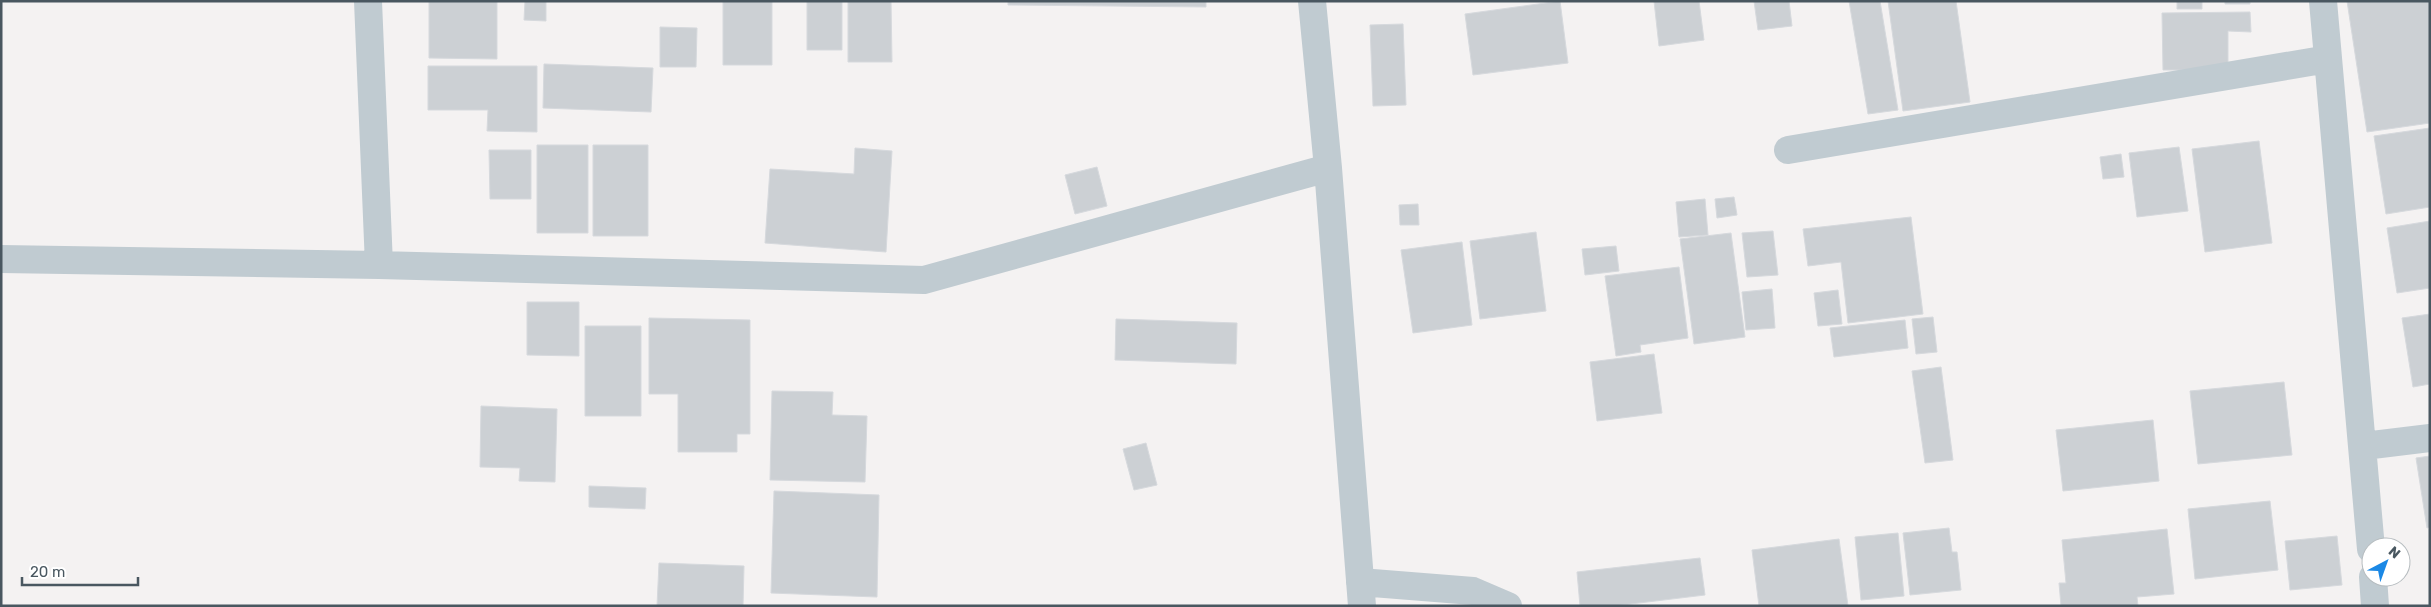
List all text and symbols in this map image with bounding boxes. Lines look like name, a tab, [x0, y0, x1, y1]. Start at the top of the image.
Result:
north arrow	[2361, 537, 2411, 587]
text: N	[2385, 543, 2404, 562]
scale bar	[22, 554, 139, 586]
text: 20 m	[30, 563, 65, 581]

